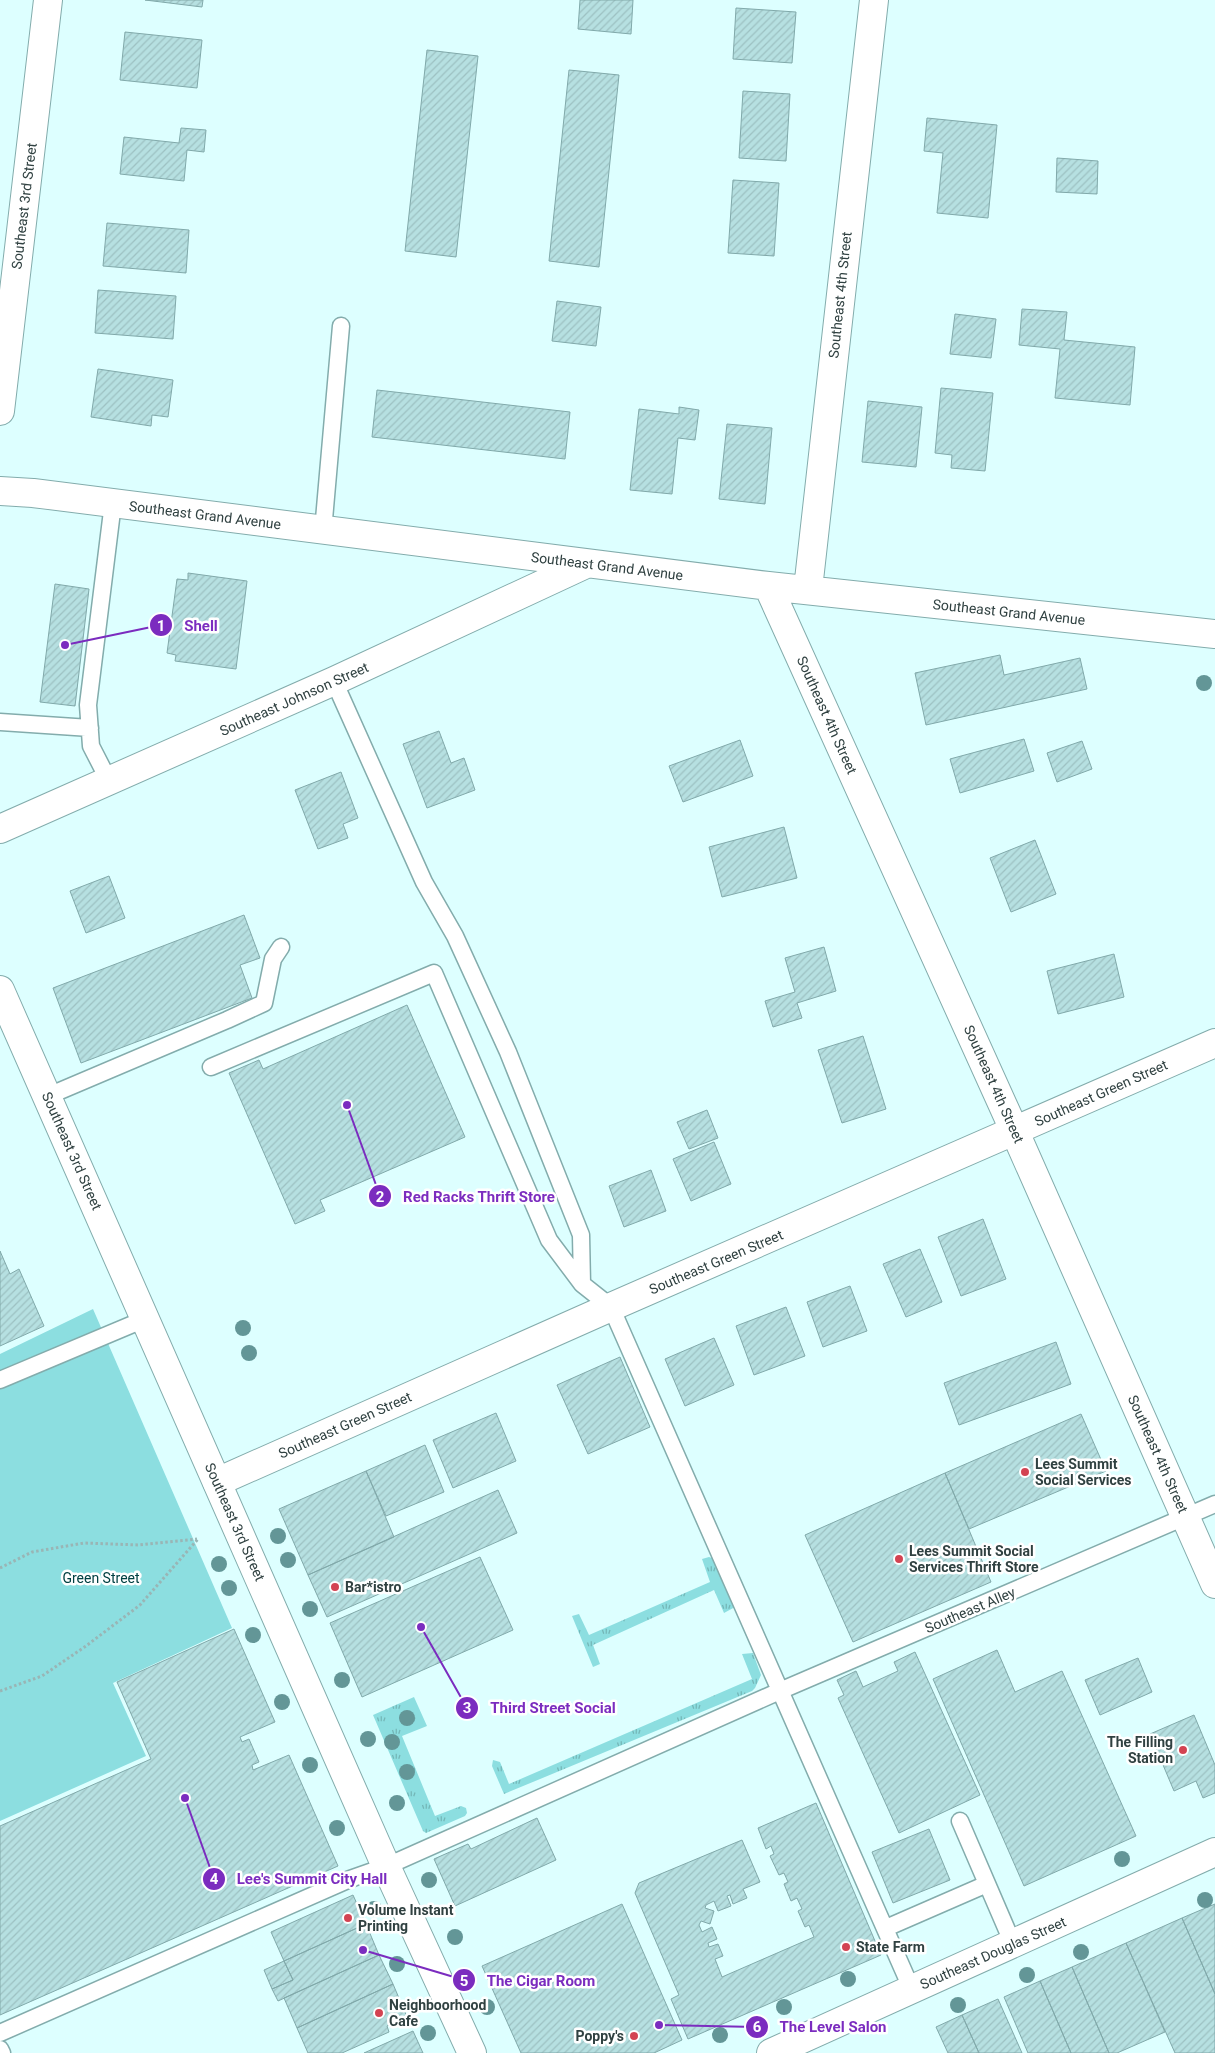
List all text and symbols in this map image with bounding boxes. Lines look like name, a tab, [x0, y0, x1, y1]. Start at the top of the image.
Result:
street label: Southeast 3rd Street	[8, 141, 40, 270]
street label: Southeast 4th Street	[825, 231, 855, 359]
street label: Southeast Grand Avenue	[128, 498, 282, 532]
street label: Southeast Grand Avenue	[530, 549, 684, 583]
street label: Southeast Grand Avenue	[932, 596, 1086, 628]
callout: Shell	[149, 610, 227, 640]
text: 1	[157, 617, 165, 635]
text: Shell	[184, 617, 218, 635]
street label: Southeast 4th Street	[794, 654, 860, 777]
street label: Southeast Johnson Street	[217, 659, 371, 739]
street label: Southeast 4th Street	[961, 1023, 1027, 1146]
street label: Southeast Green Street	[1032, 1056, 1170, 1130]
street label: Southeast 3rd Street	[39, 1090, 105, 1213]
callout: Red Racks Thrift Store	[368, 1181, 565, 1211]
text: 2	[376, 1188, 385, 1206]
text: Red Racks Thrift Store	[403, 1188, 555, 1206]
street label: Southeast Green Street	[647, 1226, 786, 1297]
street label: Southeast Green Street	[276, 1388, 414, 1462]
street label: Southeast 4th Street	[1125, 1393, 1191, 1516]
place label: Lees Summit Social Services	[1035, 1456, 1131, 1488]
street label: Southeast 3rd Street	[202, 1461, 268, 1584]
marker: Lees Summit Social Services	[1019, 1466, 1031, 1478]
place label: Lees Summit Social Services Thrift Store	[909, 1543, 1039, 1575]
marker: Lees Summit Social Services Thrift Store	[893, 1553, 905, 1565]
park label: Green Street	[62, 1570, 140, 1586]
place label: Bar*istro	[345, 1579, 401, 1595]
marker: Bar*istro	[329, 1581, 341, 1593]
street label: Southeast Alley	[922, 1584, 1018, 1636]
callout: Third Street Social	[455, 1693, 625, 1723]
text: 3	[463, 1699, 471, 1717]
text: Third Street Social	[490, 1699, 616, 1717]
place label: The Filling Station	[1107, 1734, 1173, 1766]
marker: The Filling Station	[1177, 1744, 1189, 1756]
callout: Lee's Summit City Hall	[201, 1864, 397, 1894]
text: 4	[210, 1870, 219, 1888]
text: Lee's Summit City Hall	[237, 1870, 387, 1888]
place label: Volume Instant Printing	[358, 1902, 454, 1934]
marker: Volume Instant Printing	[342, 1912, 354, 1924]
street label: Southeast Douglas Street	[918, 1913, 1069, 1992]
place label: State Farm	[856, 1939, 925, 1955]
marker: State Farm	[840, 1941, 852, 1953]
callout: The Cigar Room	[452, 1965, 605, 1995]
text: 5	[460, 1972, 468, 1990]
text: The Cigar Room	[487, 1972, 595, 1990]
place label: Neighboorhood Cafe	[389, 1997, 486, 2029]
marker: Neighboorhood Cafe	[373, 2007, 385, 2019]
callout: The Level Salon	[744, 2012, 896, 2042]
text: 6	[753, 2018, 762, 2036]
text: The Level Salon	[779, 2018, 887, 2036]
place label: Poppy's	[575, 2028, 624, 2044]
marker: Poppy's	[628, 2030, 640, 2042]

